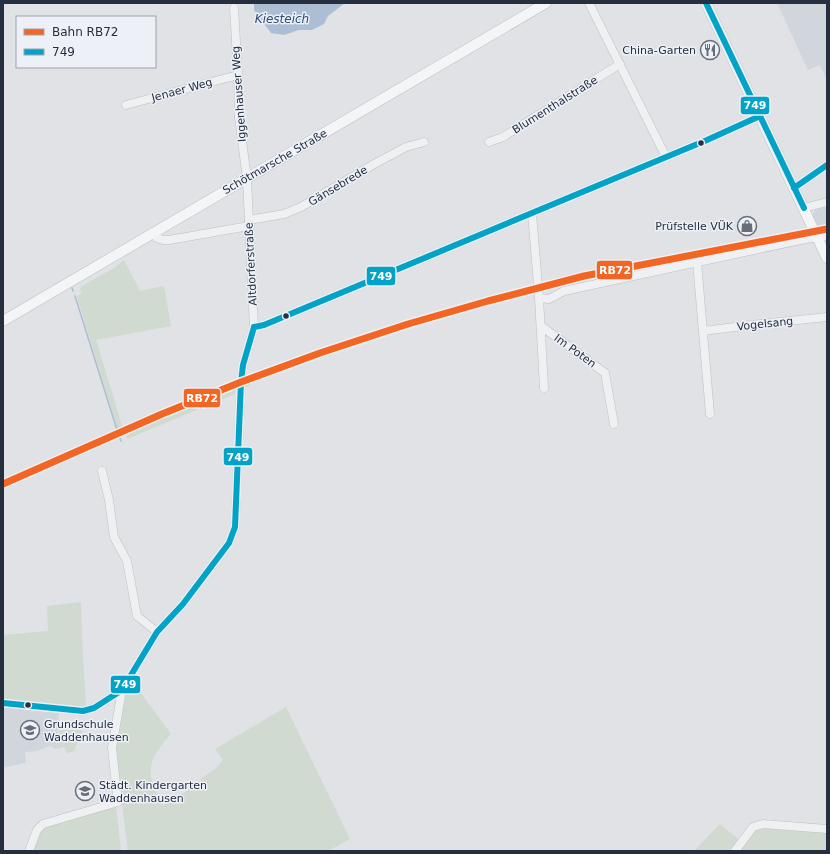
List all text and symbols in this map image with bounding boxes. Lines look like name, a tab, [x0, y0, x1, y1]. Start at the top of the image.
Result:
water label: Kiesteich	[255, 12, 309, 26]
legend	[16, 16, 156, 68]
text: Bahn RB72	[52, 25, 118, 39]
restaurant icon: China-Garten	[699, 39, 721, 61]
place label: China-Garten	[622, 44, 696, 57]
text: 749	[52, 45, 75, 59]
street label: Iggenhauser Weg	[229, 46, 249, 142]
street label: Blumenthalstraße	[510, 73, 600, 137]
street label: Jenaer Weg	[149, 76, 214, 105]
line badge: 749	[740, 96, 770, 115]
text: 749	[744, 99, 766, 112]
street label: Schötmarsche Straße	[221, 127, 330, 197]
unlabelled marker	[696, 138, 706, 148]
street label: Gänsebrede	[306, 163, 370, 209]
shop icon: Prüfstelle VÜK	[736, 215, 758, 237]
place label: Prüfstelle VÜK	[655, 220, 734, 233]
street label: Altdorferstraße	[242, 222, 260, 306]
line badge: RB72	[596, 260, 633, 280]
text: RB72	[599, 264, 631, 277]
line badge: 749	[366, 266, 396, 286]
text: 749	[370, 270, 392, 283]
unlabelled marker	[281, 311, 291, 321]
street label: Vogelsang	[736, 315, 794, 333]
street label: Im Poten	[552, 331, 598, 371]
line badge: RB72	[183, 388, 221, 408]
text: RB72	[186, 392, 218, 405]
line badge: 749	[223, 447, 253, 466]
text: 749	[227, 451, 249, 464]
line badge: 749	[110, 675, 141, 694]
text: 749	[114, 678, 136, 691]
unlabelled marker	[23, 700, 33, 710]
place label: Grundschule Waddenhausen	[44, 718, 129, 744]
school or university icon: Grundschule Waddenhausen	[19, 719, 41, 741]
place label: Städt. Kindergarten Waddenhausen	[99, 779, 207, 805]
school or university icon: Städt. Kindergarten Waddenhausen	[74, 780, 96, 802]

